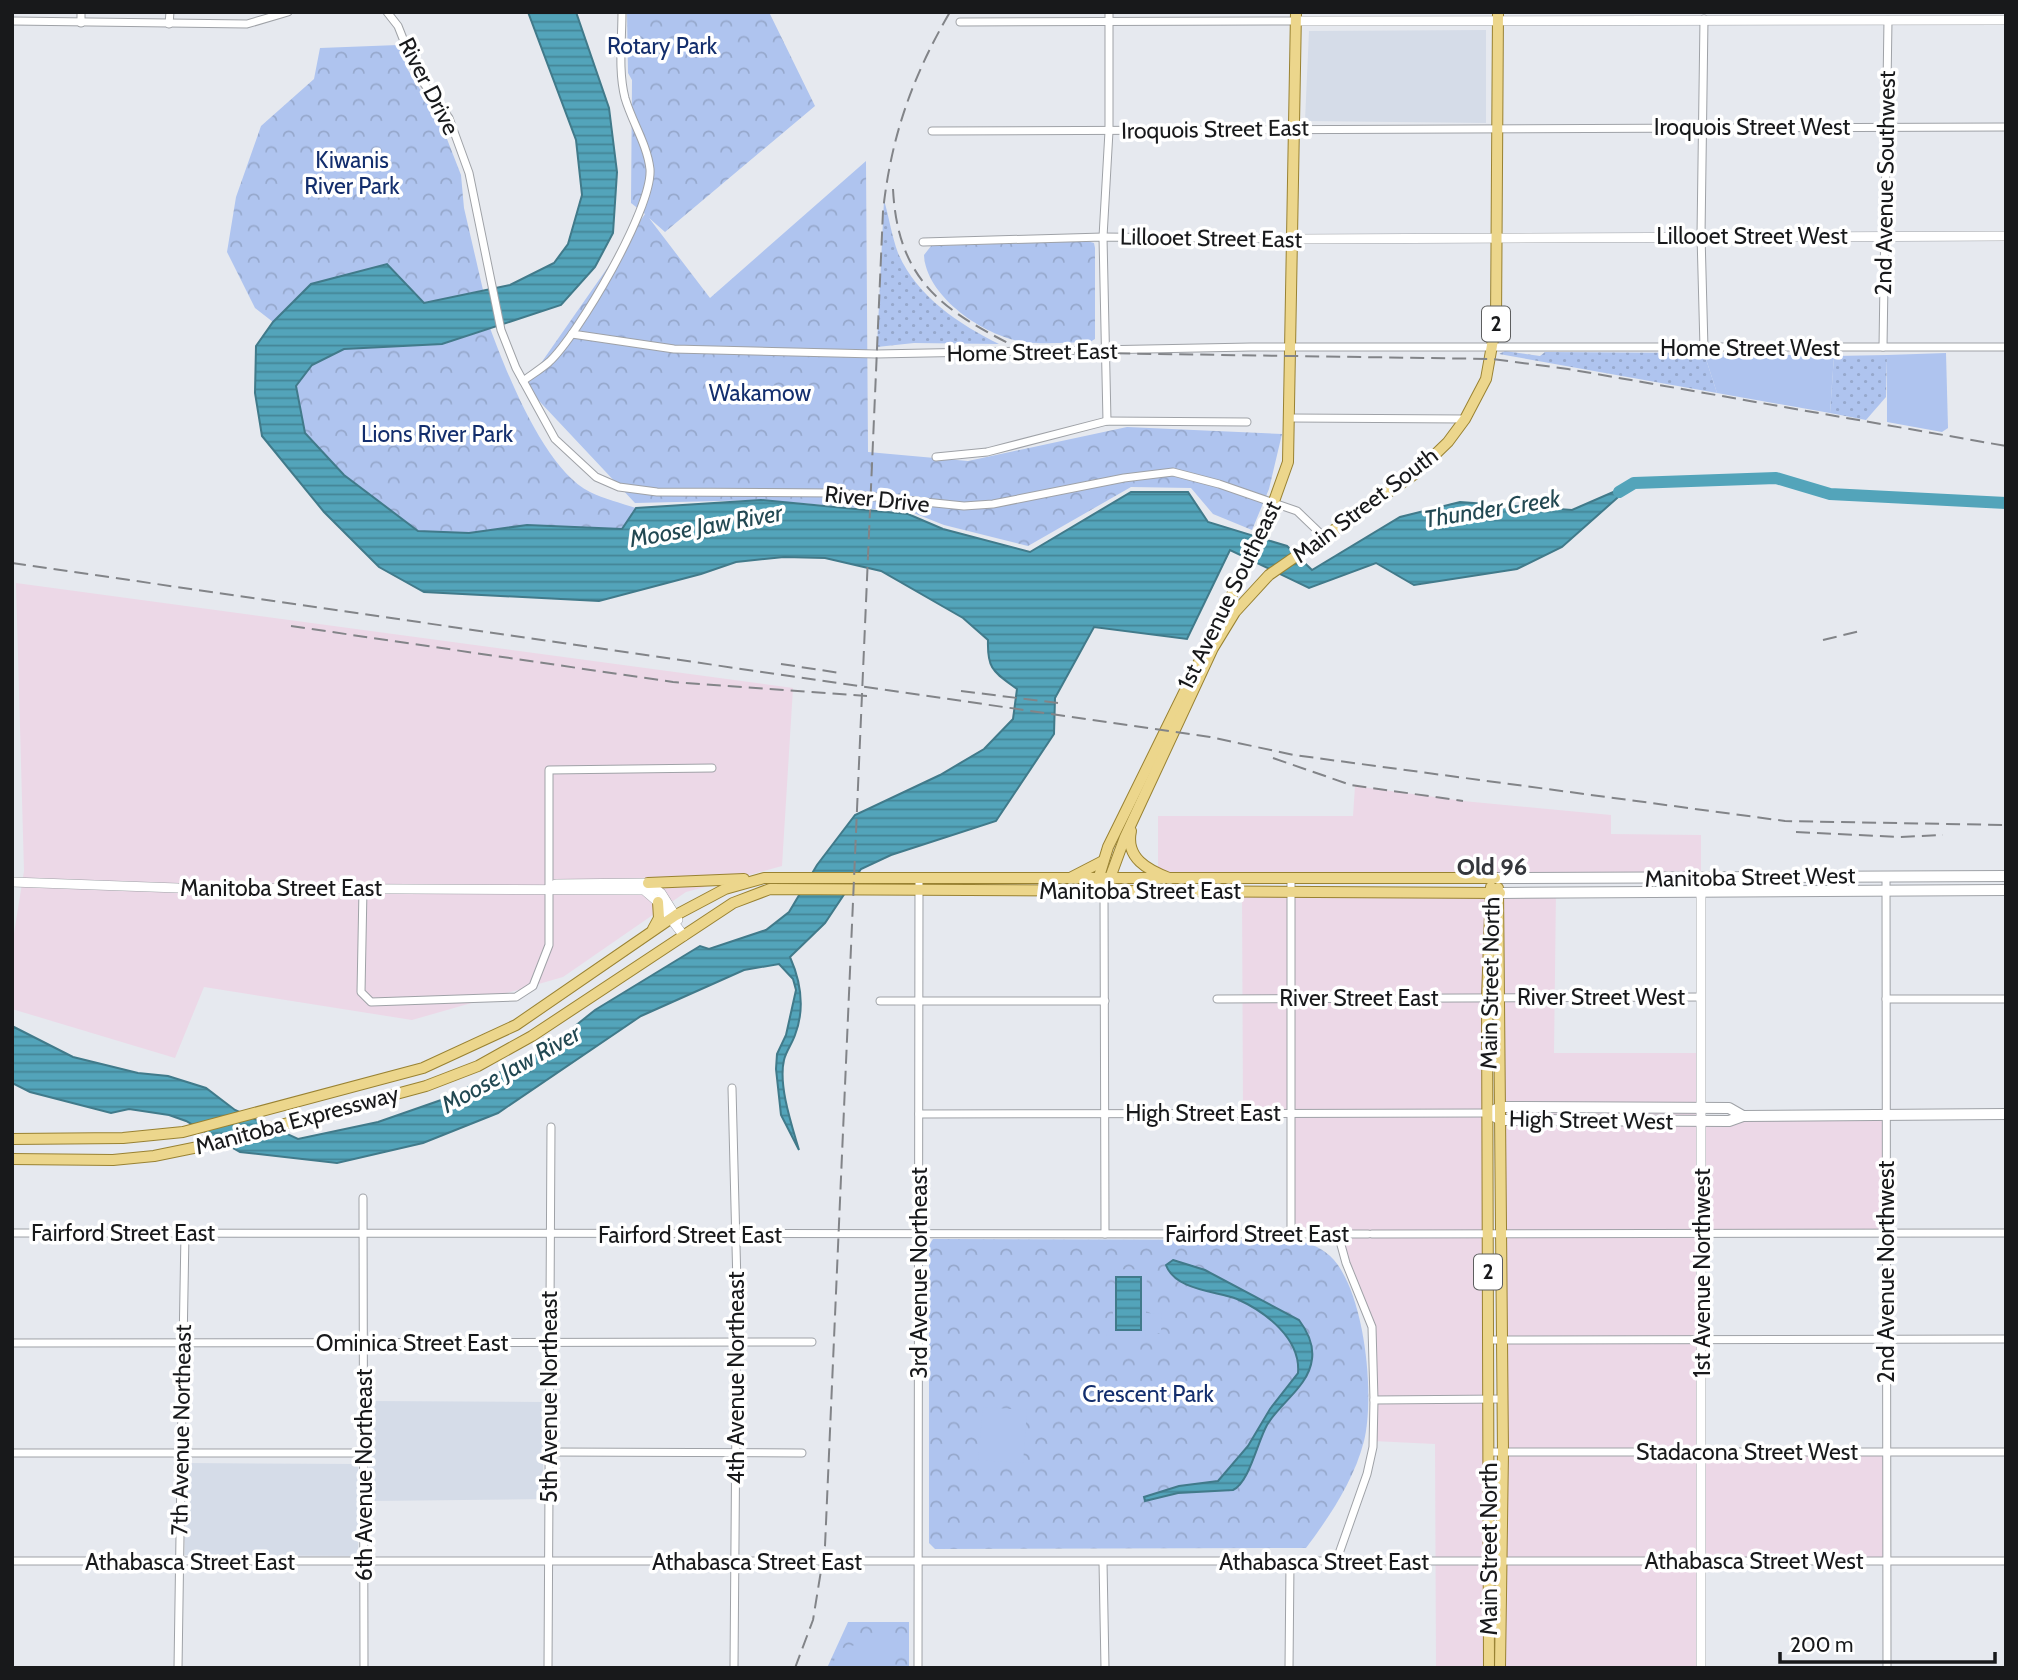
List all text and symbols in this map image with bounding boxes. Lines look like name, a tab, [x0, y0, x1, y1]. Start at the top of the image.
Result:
park label: Rotary Park	[607, 32, 718, 60]
street label: River Drive	[393, 33, 466, 140]
street label: 2nd Avenue Southwest	[1869, 70, 1901, 296]
street label: Iroquois Street East	[1121, 113, 1309, 145]
street label: Iroquois Street West	[1654, 113, 1851, 141]
park label: Kiwanis River Park	[304, 146, 400, 200]
street label: Lillooet Street East	[1120, 222, 1303, 254]
street label: Lillooet Street West	[1656, 222, 1848, 250]
road number: 2	[1482, 306, 1510, 342]
street label: Home Street West	[1660, 334, 1840, 362]
street label: Home Street East	[946, 337, 1118, 367]
park label: Wakamow	[709, 379, 812, 407]
park label: Lions River Park	[361, 420, 514, 448]
street label: Main Street South	[1287, 441, 1443, 569]
street label: River Drive	[823, 480, 931, 518]
water label: Thunder Creek	[1422, 483, 1563, 534]
street label: 1st Avenue Southeast	[1171, 496, 1287, 694]
water label: Moose Jaw River	[626, 498, 786, 553]
district label: Old 96	[1457, 852, 1527, 881]
street label: Manitoba Street West	[1644, 861, 1856, 893]
street label: Manitoba Street East	[180, 874, 382, 902]
street label: Manitoba Street East	[1039, 877, 1241, 905]
street label: Main Street North	[1474, 896, 1506, 1070]
street label: River Street West	[1517, 983, 1685, 1011]
street label: River Street East	[1279, 984, 1439, 1012]
water label: Moose Jaw River	[435, 1018, 587, 1119]
street label: Manitoba Expressway	[192, 1079, 402, 1161]
street label: High Street East	[1125, 1099, 1281, 1127]
street label: High Street West	[1509, 1105, 1674, 1135]
street label: 2nd Avenue Northwest	[1872, 1161, 1900, 1383]
street label: 3rd Avenue Northeast	[905, 1167, 933, 1379]
street label: 1st Avenue Northwest	[1688, 1168, 1716, 1378]
street label: Fairford Street East	[31, 1219, 215, 1247]
street label: Fairford Street East	[1165, 1220, 1349, 1248]
street label: Fairford Street East	[598, 1221, 782, 1249]
road number: 2	[1474, 1254, 1502, 1290]
street label: 4th Avenue Northeast	[722, 1271, 750, 1484]
street label: 5th Avenue Northeast	[535, 1291, 563, 1503]
street label: 7th Avenue Northeast	[165, 1324, 197, 1536]
street label: Ominica Street East	[316, 1329, 508, 1357]
street label: 6th Avenue Northeast	[350, 1368, 378, 1581]
park label: Crescent Park	[1082, 1380, 1214, 1408]
street label: Stadacona Street West	[1636, 1438, 1858, 1466]
street label: Main Street North	[1475, 1463, 1503, 1635]
street label: Athabasca Street West	[1645, 1547, 1864, 1575]
street label: Athabasca Street East	[85, 1548, 295, 1576]
street label: Athabasca Street East	[652, 1548, 862, 1576]
street label: Athabasca Street East	[1219, 1548, 1429, 1576]
scale bar	[1780, 1620, 1995, 1664]
text: 200 m	[1790, 1632, 1853, 1657]

